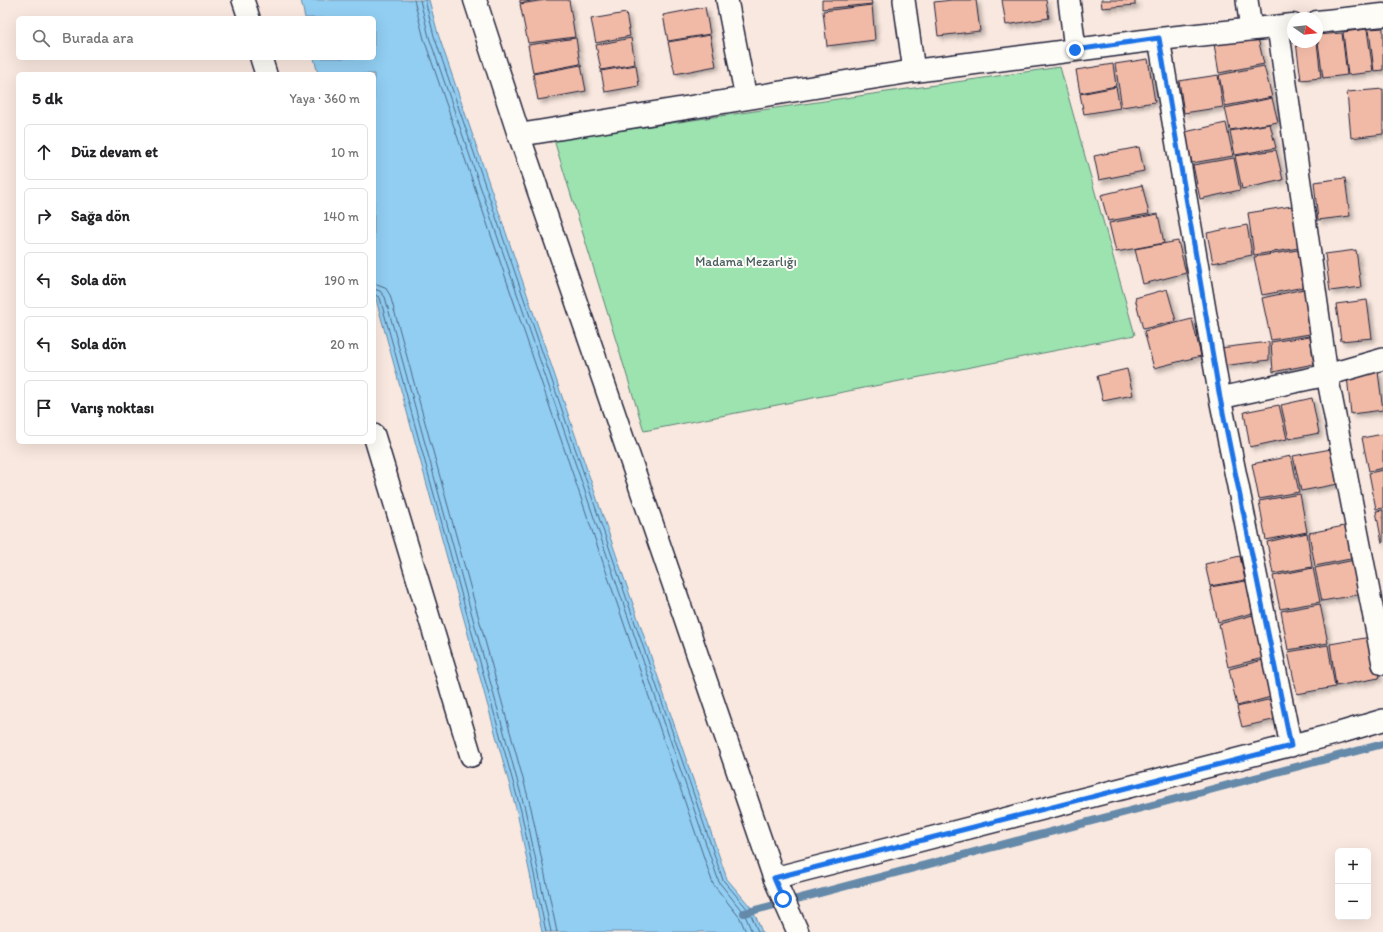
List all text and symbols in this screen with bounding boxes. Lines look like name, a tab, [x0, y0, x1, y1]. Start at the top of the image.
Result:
north arrow	[1287, 12, 1323, 48]
search box	[16, 16, 376, 60]
icon: search	[30, 27, 52, 49]
text: Burada ara	[62, 29, 134, 47]
route end	[1066, 41, 1084, 59]
text: 5 dk	[32, 88, 63, 108]
text: Yaya · 360 m	[290, 91, 360, 106]
icon: ahead	[33, 141, 55, 163]
text: Düz devam et	[71, 143, 158, 161]
text: 10 m	[331, 145, 359, 160]
icon: right	[33, 205, 55, 227]
text: Sağa dön	[71, 207, 130, 225]
text: 140 m	[323, 209, 359, 224]
park label: Madama Mezarlığı	[695, 254, 797, 269]
icon: left	[33, 269, 55, 291]
text: Sola dön	[71, 271, 126, 289]
text: 190 m	[324, 273, 359, 288]
icon: left	[33, 333, 55, 355]
text: Sola dön	[71, 335, 126, 353]
text: 20 m	[330, 337, 359, 352]
icon: arrive	[33, 397, 55, 419]
text: Varış noktası	[71, 399, 154, 417]
map controls	[1335, 848, 1371, 920]
button: +	[1335, 848, 1371, 884]
button: −	[1335, 884, 1371, 920]
route start	[774, 890, 792, 908]

